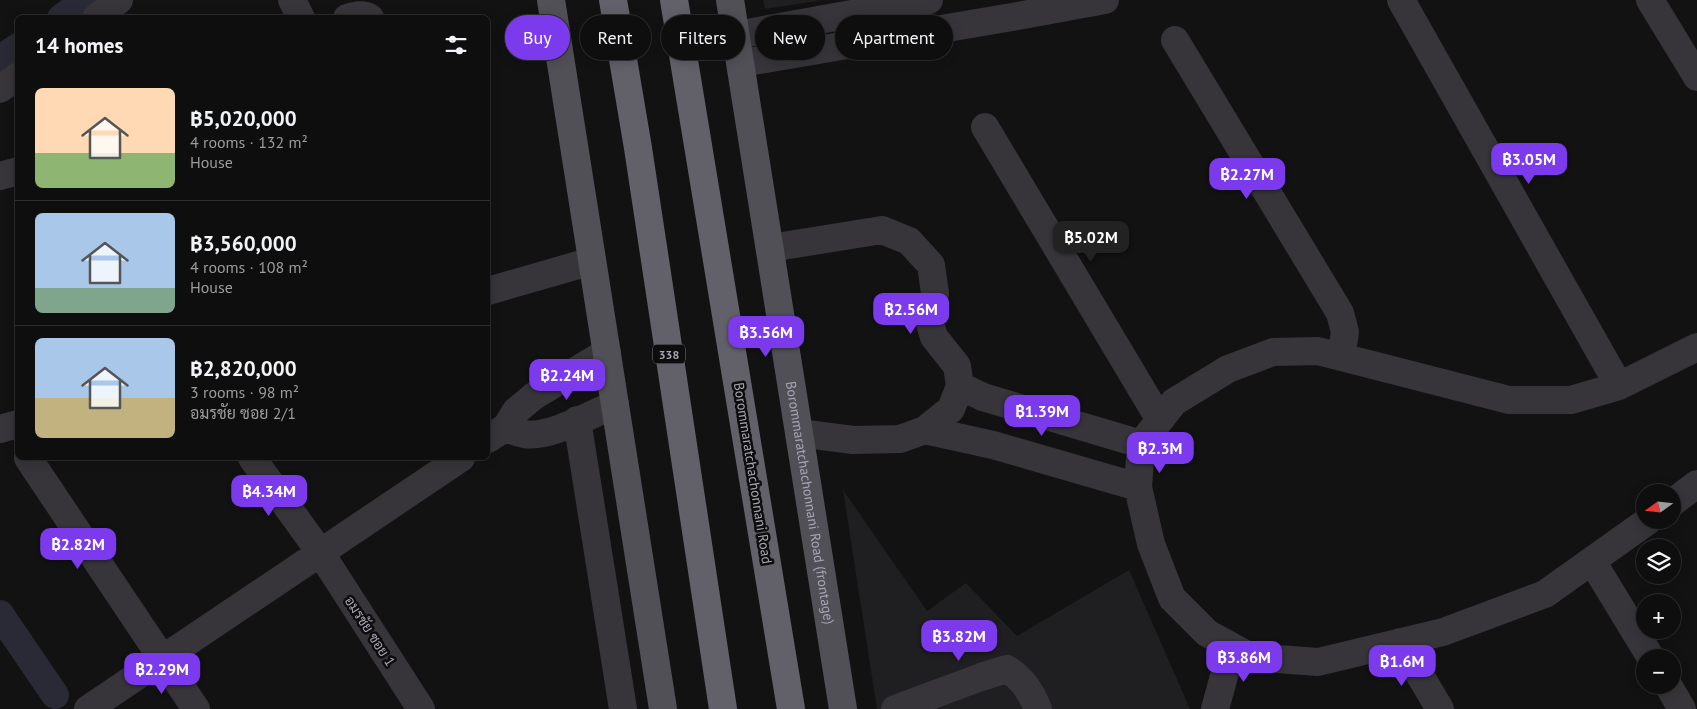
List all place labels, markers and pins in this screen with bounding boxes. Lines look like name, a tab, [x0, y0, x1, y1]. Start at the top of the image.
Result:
pin: ฿3.05M	[1488, 142, 1570, 185]
pin: ฿2.27M	[1206, 158, 1288, 200]
pin: ฿5.02M	[1050, 220, 1132, 263]
pin: ฿2.56M	[870, 292, 952, 335]
pin: ฿3.56M	[725, 316, 807, 358]
pin: ฿2.24M	[526, 358, 608, 401]
pin: ฿1.39M	[1001, 394, 1083, 437]
pin: ฿2.3M	[1125, 432, 1195, 474]
pin: ฿4.34M	[228, 474, 310, 517]
pin: ฿2.82M	[37, 528, 119, 570]
pin: ฿3.82M	[918, 620, 1000, 662]
pin: ฿3.86M	[1203, 640, 1285, 683]
pin: ฿1.6M	[1367, 644, 1437, 687]
pin: ฿2.29M	[121, 652, 203, 695]

